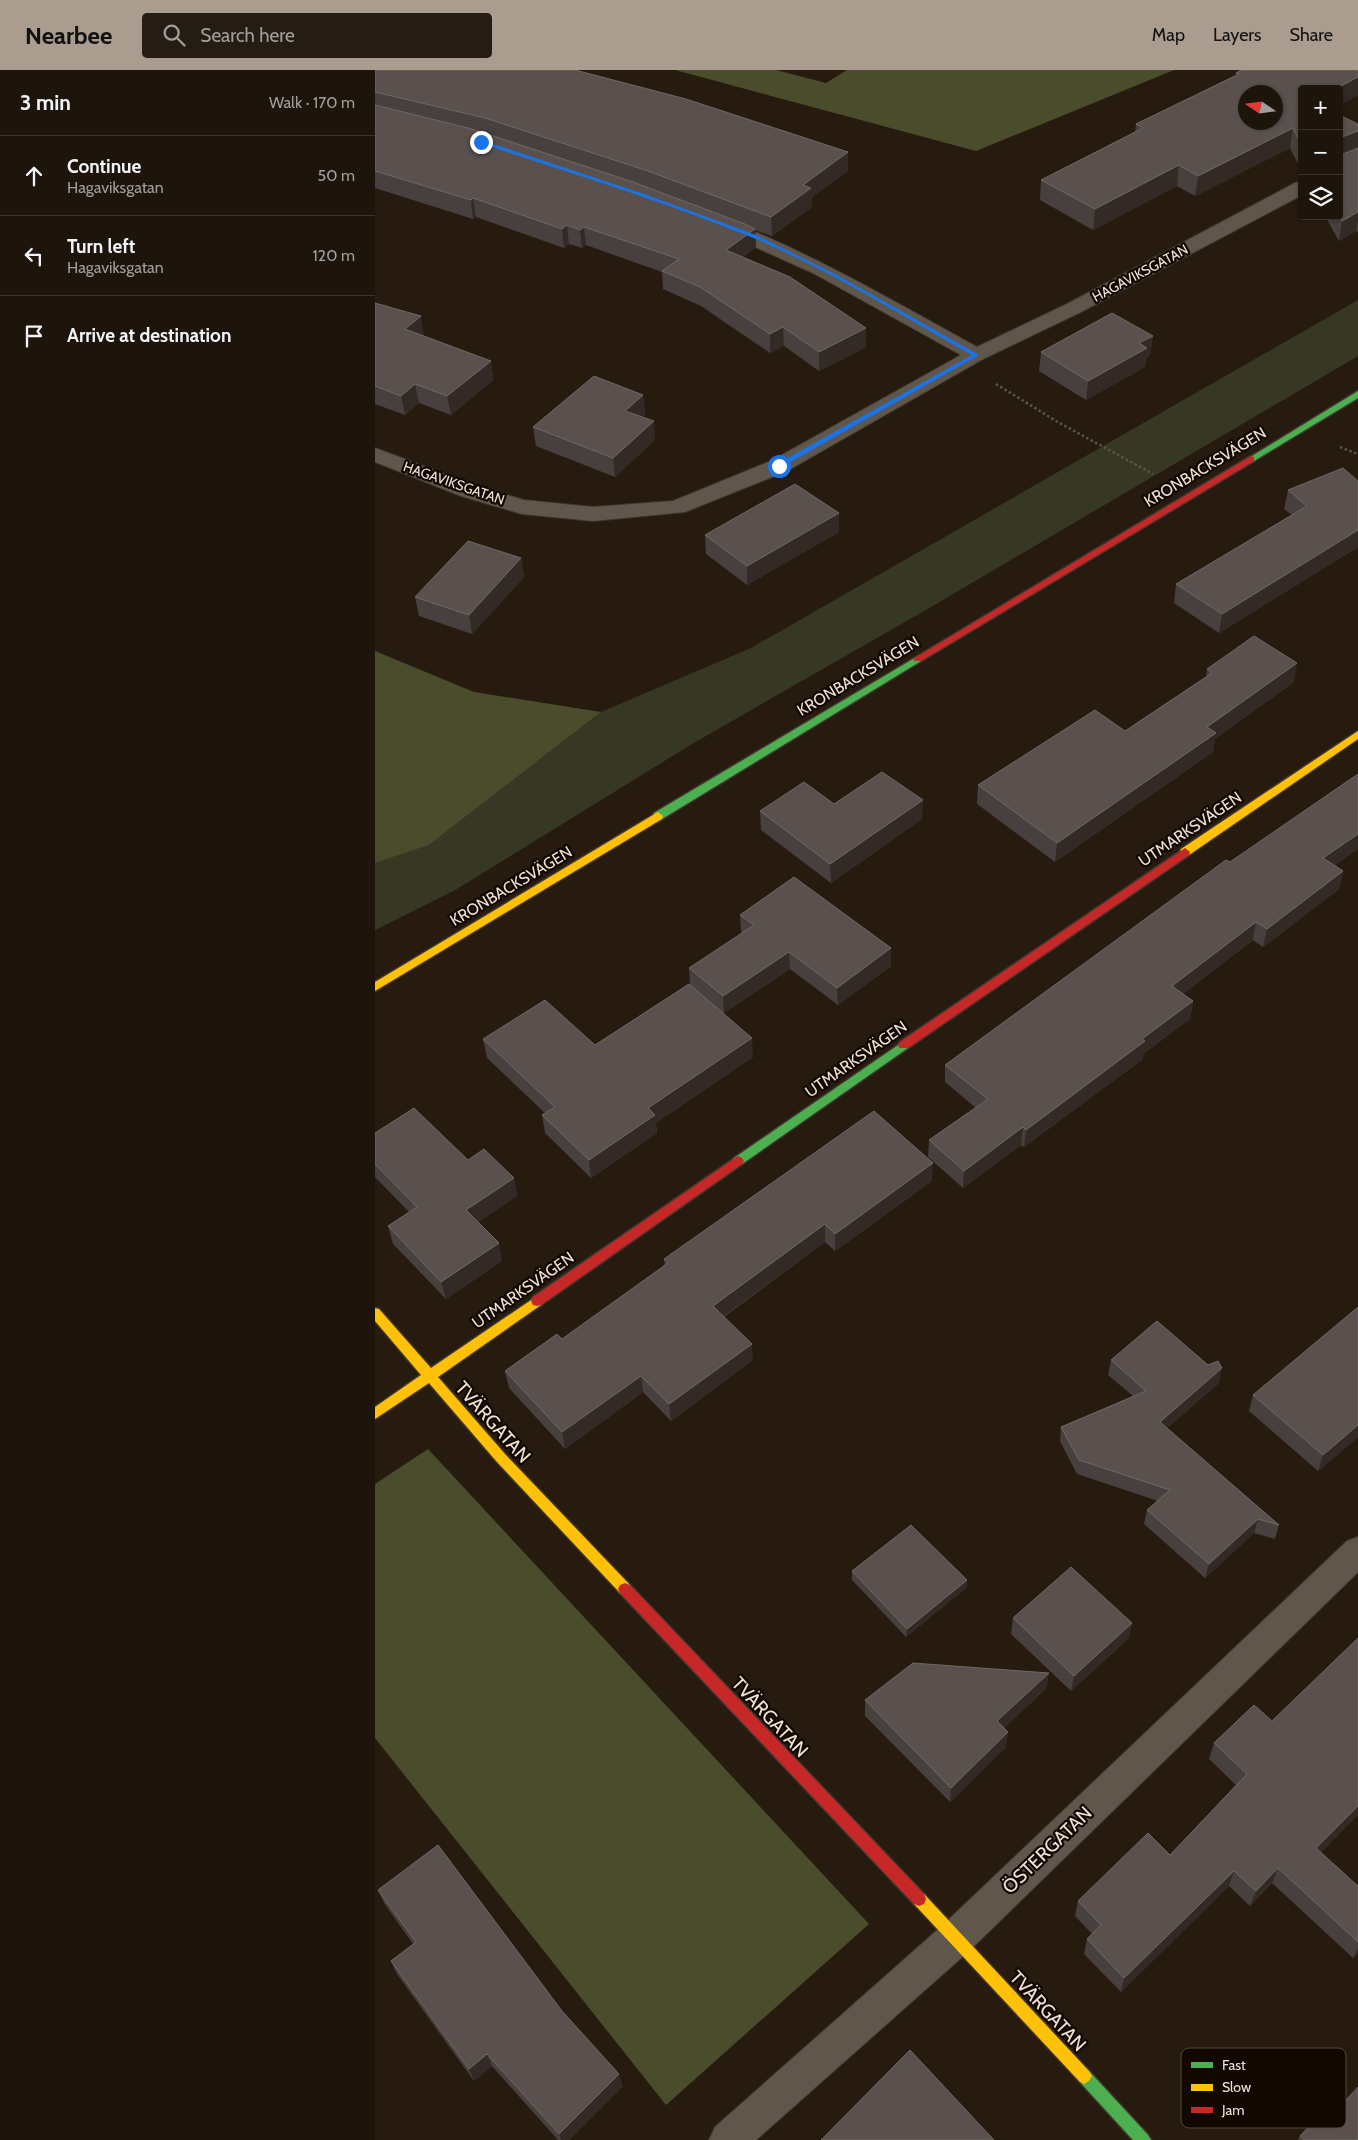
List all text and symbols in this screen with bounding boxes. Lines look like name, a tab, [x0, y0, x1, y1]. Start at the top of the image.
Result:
search box	[142, 13, 492, 58]
text: Nearbee	[25, 21, 112, 50]
icon: search	[160, 21, 188, 49]
text: Search here	[200, 24, 295, 47]
text: Map	[1152, 24, 1185, 46]
text: Layers	[1213, 24, 1262, 46]
text: Share	[1290, 24, 1333, 46]
north arrow	[1238, 85, 1283, 130]
map controls	[1298, 85, 1343, 220]
button: +	[1298, 85, 1343, 130]
text: 3 min	[20, 90, 71, 115]
text: Walk · 170 m	[269, 93, 355, 112]
button: −	[1298, 130, 1343, 175]
route end	[470, 131, 493, 154]
text: Continue	[67, 155, 141, 178]
icon: ahead	[20, 162, 48, 190]
text: 50 m	[318, 166, 355, 185]
button: layers	[1298, 175, 1343, 220]
text: Hagaviksgatan	[67, 178, 164, 197]
text: Turn left	[67, 235, 135, 258]
street label: HAGAVIKSGATAN	[1089, 240, 1191, 306]
icon: left	[20, 242, 48, 270]
text: 120 m	[313, 246, 355, 265]
text: Hagaviksgatan	[67, 258, 164, 277]
icon: arrive	[20, 322, 48, 350]
text: Arrive at destination	[67, 324, 231, 347]
street label: KRONBACKSVÄGEN	[1140, 423, 1270, 511]
route start	[768, 455, 791, 478]
street label: HAGAVIKSGATAN	[401, 457, 507, 509]
street label: KRONBACKSVÄGEN	[793, 632, 923, 720]
street label: UTMARKSVÄGEN	[1135, 788, 1245, 870]
street label: KRONBACKSVÄGEN	[446, 842, 576, 930]
street label: UTMARKSVÄGEN	[801, 1017, 911, 1101]
street label: UTMARKSVÄGEN	[468, 1248, 578, 1332]
street label: TVÄRGATAN	[450, 1377, 536, 1467]
street label: TVÄRGATAN	[727, 1672, 813, 1762]
street label: ÖSTERGATAN	[997, 1802, 1097, 1898]
street label: TVÄRGATAN	[1005, 1966, 1091, 2056]
legend	[1181, 2048, 1346, 2128]
text: Fast	[1222, 2056, 1246, 2074]
text: Slow	[1222, 2078, 1251, 2096]
text: Jam	[1221, 2101, 1244, 2119]

